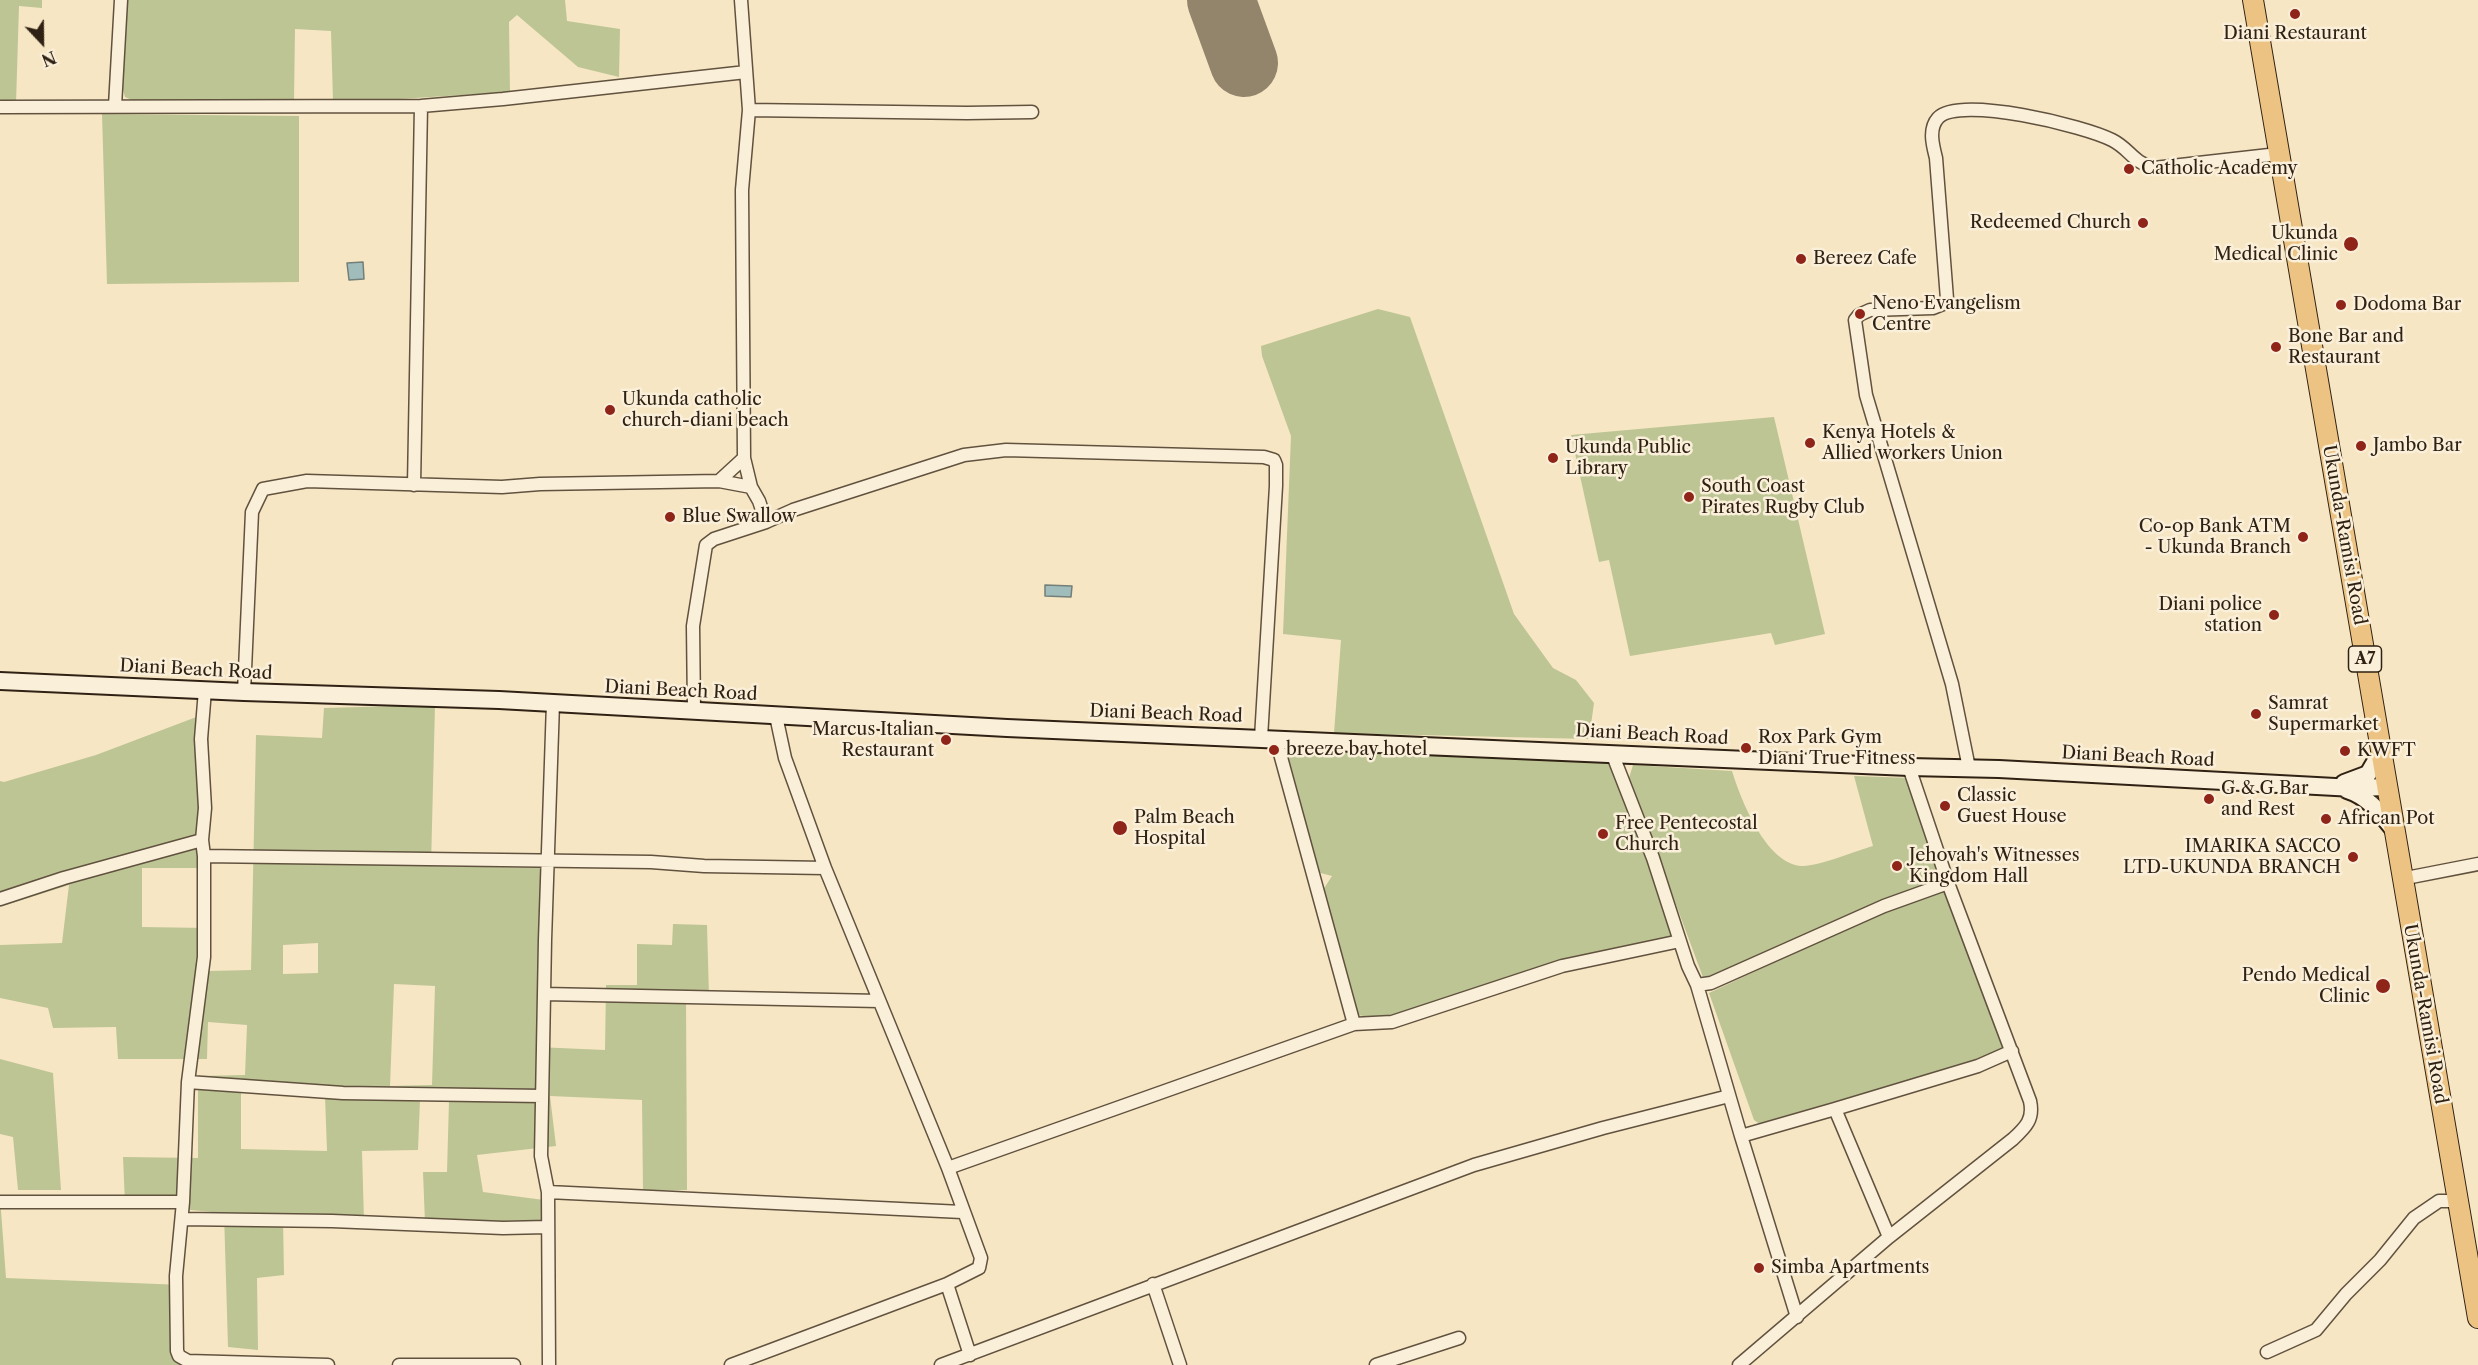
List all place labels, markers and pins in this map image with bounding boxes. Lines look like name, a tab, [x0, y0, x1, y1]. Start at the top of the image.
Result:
marker: Diani Restaurant	[2288, 7, 2302, 21]
place label: Diani Restaurant	[2223, 23, 2367, 45]
place label: Catholic Academy	[2141, 158, 2297, 180]
marker: Catholic Academy	[2122, 162, 2136, 176]
place label: Redeemed Church	[1970, 212, 2131, 234]
marker: Redeemed Church	[2136, 216, 2150, 230]
place label: Ukunda Medical Clinic	[2214, 223, 2338, 266]
marker: Ukunda Medical Clinic	[2342, 235, 2360, 253]
place label: Bereez Cafe	[1813, 248, 1917, 270]
marker: Bereez Cafe	[1794, 252, 1808, 266]
place label: Neno Evangelism Centre	[1872, 293, 2021, 336]
place label: Dodoma Bar	[2353, 294, 2461, 316]
marker: Dodoma Bar	[2334, 298, 2348, 312]
marker: Neno Evangelism Centre	[1853, 307, 1867, 321]
place label: Bone Bar and Restaurant	[2288, 326, 2404, 368]
marker: Bone Bar and Restaurant	[2269, 340, 2283, 354]
place label: Ukunda catholic church-diani beach	[622, 389, 789, 432]
marker: Ukunda catholic church-diani beach	[603, 403, 617, 417]
place label: Kenya Hotels & Allied workers Union	[1822, 422, 2003, 464]
place label: Jambo Bar	[2373, 435, 2462, 457]
marker: Kenya Hotels & Allied workers Union	[1803, 436, 1817, 450]
place label: Ukunda Public Library	[1565, 437, 1691, 480]
marker: Jambo Bar	[2354, 439, 2368, 453]
marker: Ukunda Public Library	[1546, 451, 1560, 465]
place label: South Coast Pirates Rugby Club	[1701, 476, 1865, 518]
marker: South Coast Pirates Rugby Club	[1682, 490, 1696, 504]
place label: Blue Swallow	[682, 506, 796, 528]
marker: Blue Swallow	[663, 510, 677, 524]
place label: Co-op Bank ATM - Ukunda Branch	[2139, 516, 2291, 558]
marker: Co-op Bank ATM - Ukunda Branch	[2296, 530, 2310, 544]
place label: Diani police station	[2158, 594, 2262, 636]
marker: Diani police station	[2267, 608, 2281, 622]
place label: Samrat Supermarket	[2268, 693, 2379, 736]
marker: Samrat Supermarket	[2249, 707, 2263, 721]
place label: Marcus Italian Restaurant	[812, 719, 934, 762]
place label: Rox Park Gym Diani True Fitness	[1758, 727, 1916, 770]
marker: Marcus Italian Restaurant	[939, 733, 953, 747]
place label: breeze bay hotel	[1286, 739, 1427, 761]
place label: KWFT	[2357, 740, 2416, 762]
marker: Rox Park Gym Diani True Fitness	[1739, 741, 1753, 755]
marker: breeze bay hotel	[1267, 743, 1281, 757]
marker: KWFT	[2338, 744, 2352, 758]
place label: G & G Bar and Rest	[2221, 778, 2309, 820]
place label: Classic Guest House	[1957, 785, 2067, 828]
marker: G & G Bar and Rest	[2202, 792, 2216, 806]
marker: Classic Guest House	[1938, 799, 1952, 813]
place label: Palm Beach Hospital	[1134, 807, 1235, 850]
place label: African Pot	[2338, 808, 2435, 830]
marker: African Pot	[2319, 812, 2333, 826]
place label: Free Pentecostal Church	[1615, 813, 1758, 856]
marker: Palm Beach Hospital	[1111, 819, 1129, 837]
marker: Free Pentecostal Church	[1596, 827, 1610, 841]
place label: IMARIKA SACCO LTD-UKUNDA BRANCH	[2123, 836, 2341, 878]
place label: Jehovah's Witnesses Kingdom Hall	[1909, 845, 2080, 888]
marker: IMARIKA SACCO LTD-UKUNDA BRANCH	[2346, 850, 2360, 864]
marker: Jehovah's Witnesses Kingdom Hall	[1890, 859, 1904, 873]
place label: Pendo Medical Clinic	[2242, 965, 2370, 1008]
marker: Pendo Medical Clinic	[2374, 977, 2392, 995]
place label: Simba Apartments	[1771, 1257, 1929, 1279]
marker: Simba Apartments	[1752, 1261, 1766, 1275]

